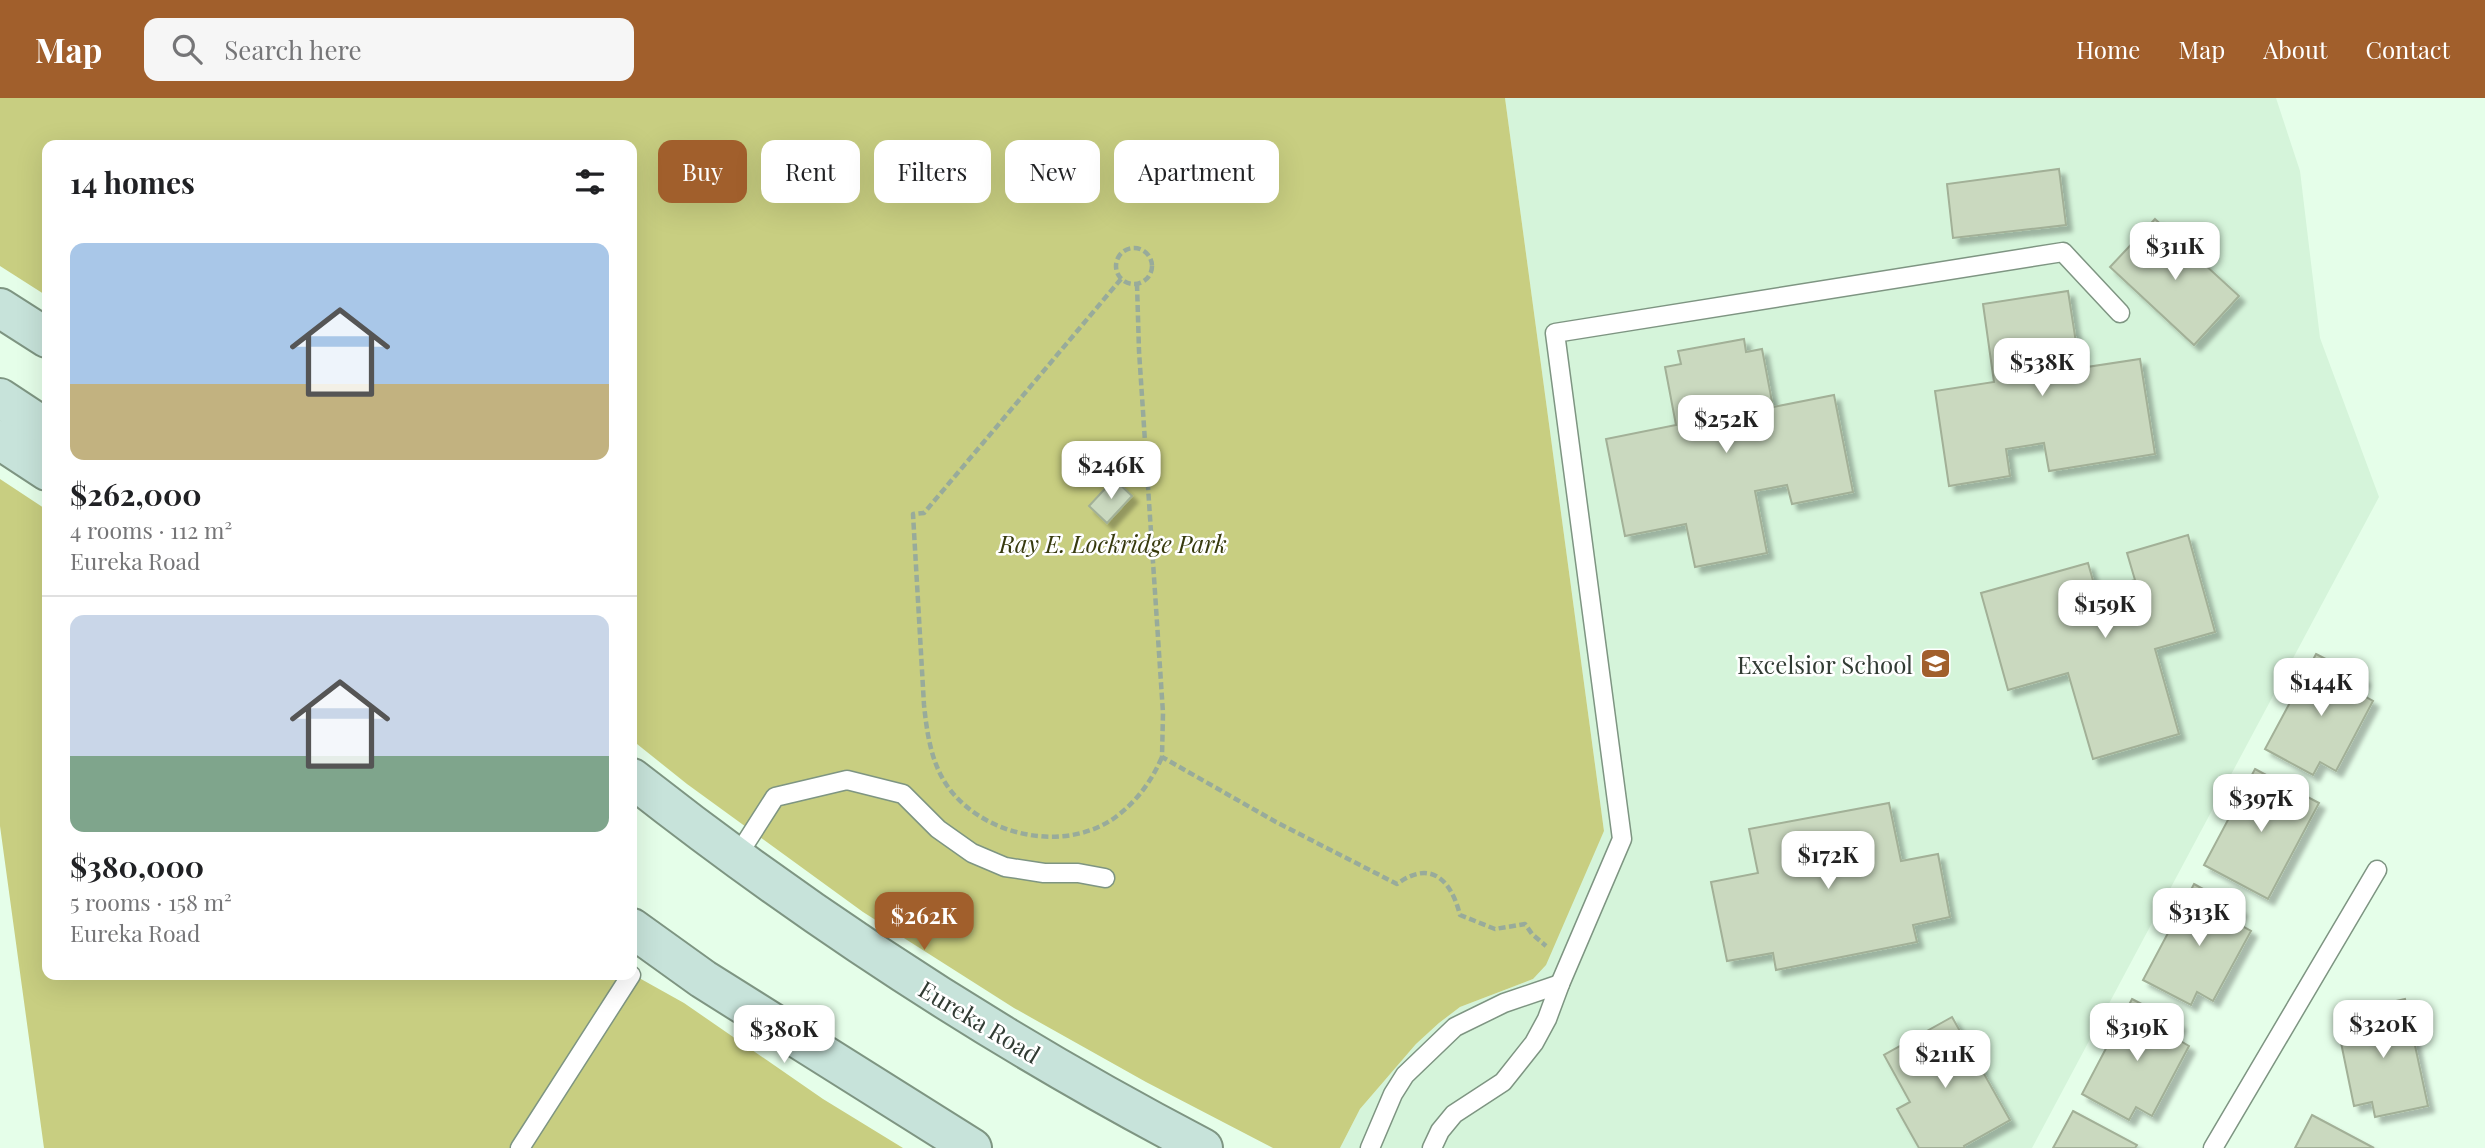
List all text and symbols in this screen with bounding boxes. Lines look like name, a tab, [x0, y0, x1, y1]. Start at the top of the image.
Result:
search box	[144, 18, 634, 81]
text: Map	[35, 27, 102, 71]
icon: search	[168, 30, 206, 68]
text: Search here	[224, 32, 362, 67]
text: Home	[2076, 33, 2140, 65]
text: Map	[2178, 33, 2225, 65]
text: About	[2263, 33, 2327, 65]
text: Contact	[2365, 33, 2450, 65]
chip: Buy	[658, 140, 747, 203]
chip: Rent	[761, 140, 860, 203]
chip: Filters	[874, 140, 991, 203]
chip: New	[1005, 140, 1100, 203]
chip: Apartment	[1114, 140, 1279, 203]
text: 14 homes	[70, 162, 195, 202]
icon: filters	[571, 163, 609, 201]
pin: $311K	[2126, 222, 2224, 282]
text: $311K	[2146, 229, 2204, 260]
icon: home	[277, 289, 403, 415]
pin: $538K	[1993, 338, 2091, 398]
text: $538K	[2010, 345, 2074, 376]
pin: $252K	[1677, 396, 1775, 455]
text: $252K	[1694, 402, 1758, 433]
pin: $246K	[1062, 442, 1160, 501]
text: $246K	[1078, 448, 1144, 479]
text: $262,000	[70, 474, 202, 514]
text: 4 rooms · 112 m²	[70, 514, 232, 545]
park label: Ray E. Lockridge Park	[998, 527, 1227, 559]
text: Eureka Road	[70, 545, 200, 576]
pin: $159K	[2056, 580, 2154, 640]
text: $159K	[2074, 587, 2136, 618]
school or university icon: Excelsior School	[1919, 647, 1953, 681]
place label: Excelsior School	[1737, 648, 1913, 680]
pin: $144K	[2272, 658, 2370, 718]
icon: home	[277, 661, 403, 787]
text: $144K	[2290, 665, 2352, 696]
pin: $397K	[2212, 774, 2310, 834]
text: $397K	[2229, 781, 2293, 812]
pin: $172K	[1779, 832, 1877, 891]
text: $172K	[1798, 838, 1858, 869]
text: $380,000	[70, 846, 204, 886]
text: 5 rooms · 158 m²	[70, 886, 232, 917]
pin: $313K	[2150, 888, 2248, 948]
pin: $262K	[875, 892, 973, 952]
text: $313K	[2169, 895, 2229, 926]
text: $262K	[891, 899, 957, 930]
text: Eureka Road	[70, 917, 200, 948]
street label: Eureka Road	[913, 972, 1047, 1070]
pin: $320K	[2334, 1000, 2432, 1060]
pin: $319K	[2088, 1004, 2186, 1063]
pin: $380K	[735, 1006, 833, 1065]
text: $320K	[2349, 1007, 2417, 1038]
text: $319K	[2106, 1010, 2168, 1041]
text: $380K	[750, 1012, 818, 1043]
pin: $211K	[1896, 1030, 1994, 1090]
text: $211K	[1915, 1037, 1975, 1068]

